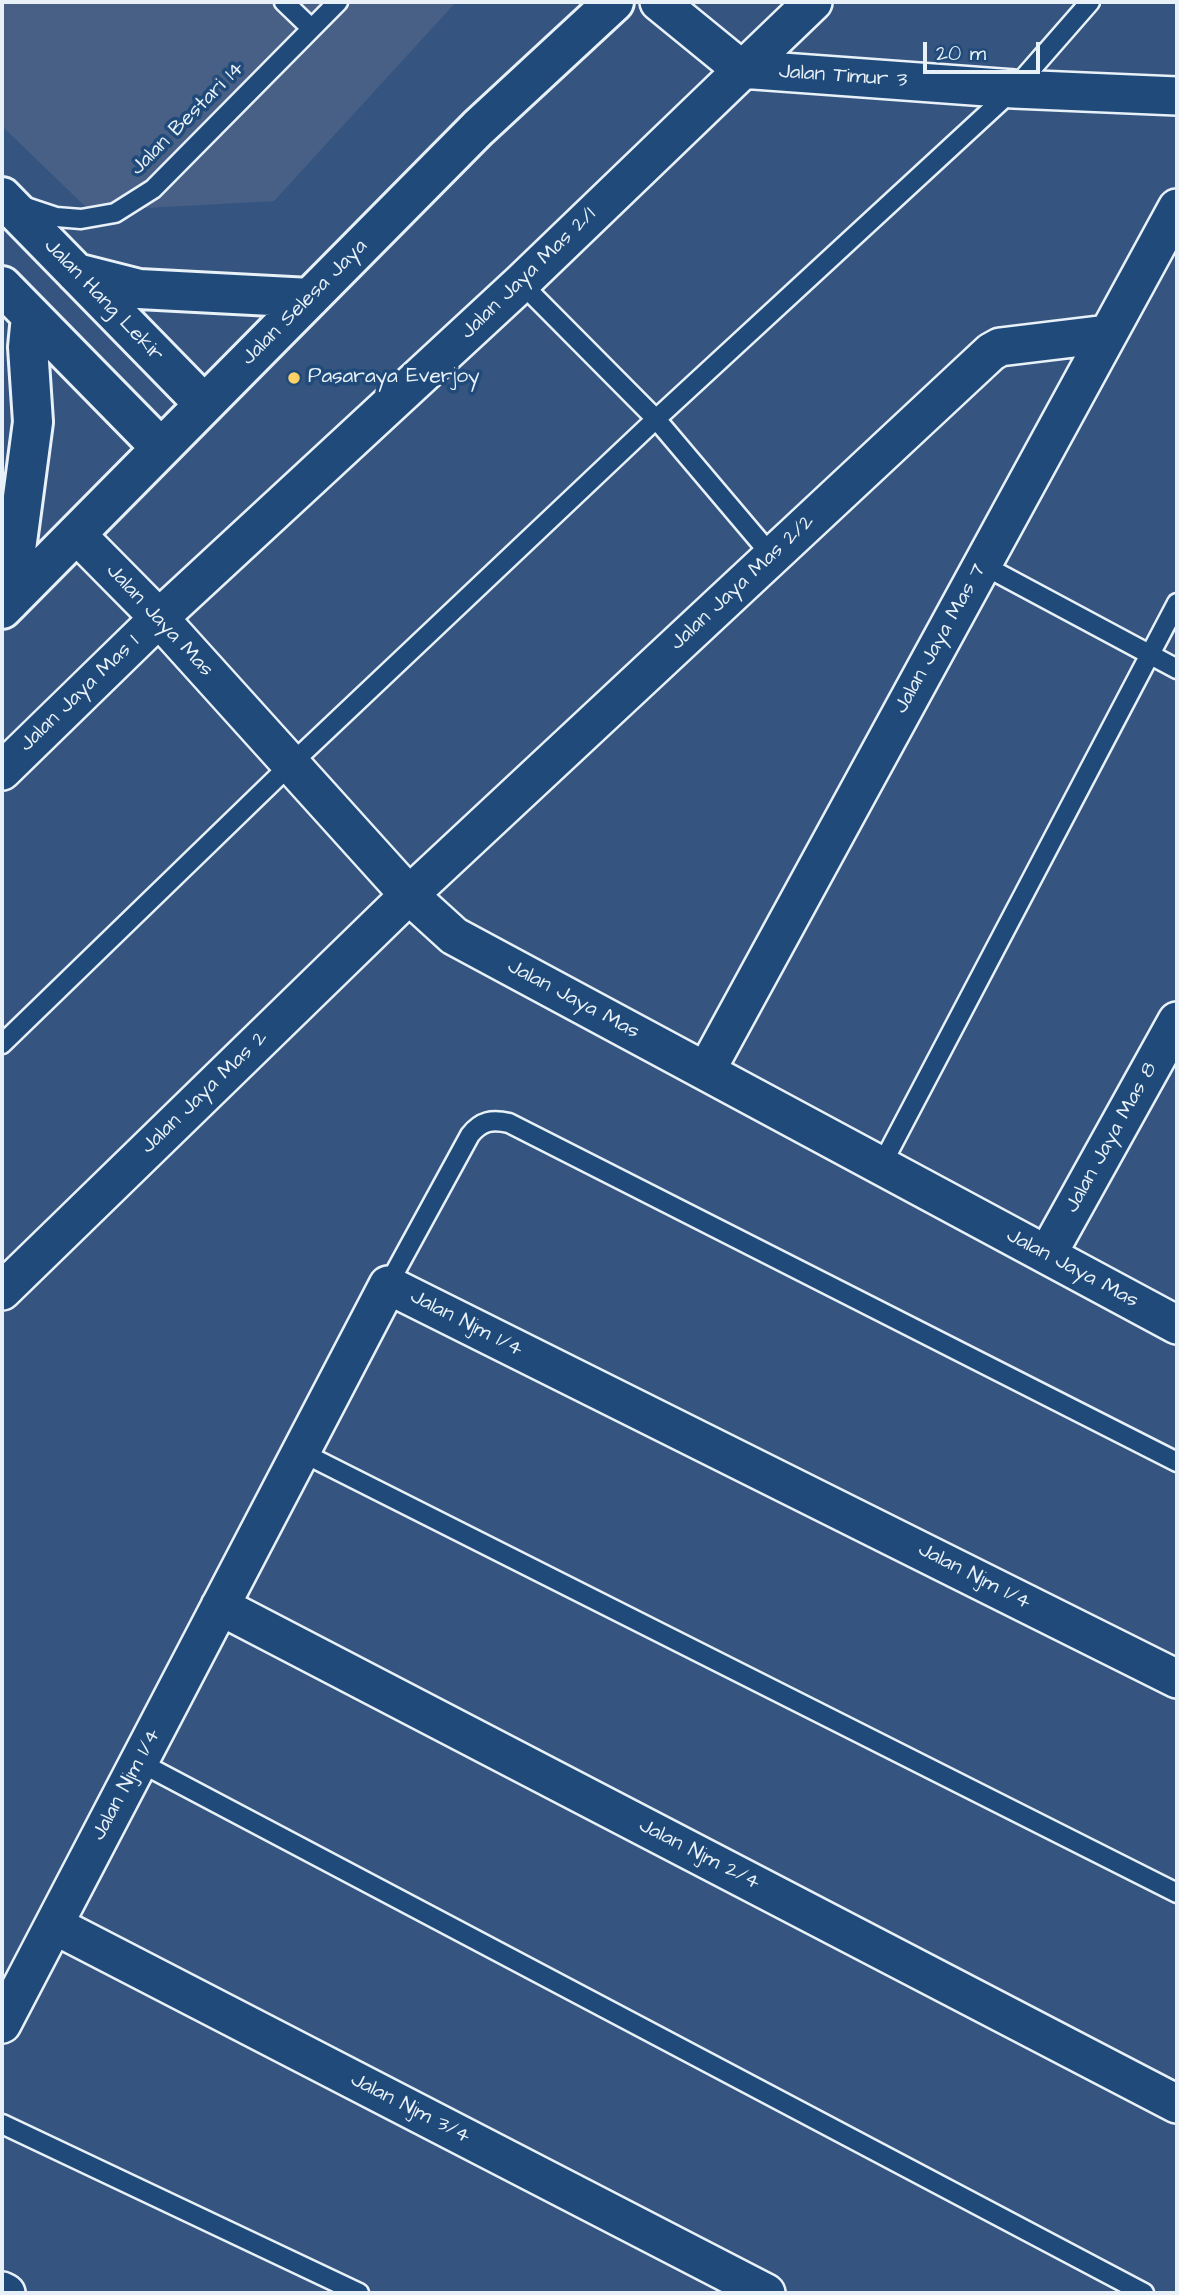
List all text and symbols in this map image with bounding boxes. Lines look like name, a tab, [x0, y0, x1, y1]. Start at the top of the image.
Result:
scale bar	[927, 28, 1044, 72]
text: 20 m	[936, 39, 986, 68]
street label: Jalan Bestari 14	[126, 57, 250, 181]
street label: Jalan Timur 3	[778, 60, 908, 94]
street label: Jalan Jaya Mas 2/1	[456, 203, 602, 345]
street label: Jalan Hang Lekir	[38, 234, 168, 368]
street label: Jalan Selesa Jaya	[237, 235, 373, 371]
place label: Pasaraya Everjoy	[308, 365, 480, 391]
marker: Pasaraya Everjoy	[286, 370, 302, 386]
street label: Jalan Jaya Mas 2/2	[666, 510, 820, 656]
street label: Jalan Jaya Mas	[100, 559, 218, 683]
street label: Jalan Jaya Mas 7	[889, 560, 993, 718]
street label: Jalan Jaya Mas 1	[15, 630, 145, 758]
street label: Jalan Jaya Mas	[503, 955, 643, 1045]
street label: Jalan Jaya Mas 2	[136, 1026, 274, 1160]
street label: Jalan Jaya Mas 8	[1060, 1059, 1164, 1217]
street label: Jalan Jaya Mas	[1002, 1224, 1142, 1314]
street label: Jalan Njm 1/4	[406, 1285, 526, 1363]
street label: Jalan Njm 1/4	[914, 1538, 1034, 1616]
street label: Jalan Njm 1/4	[87, 1725, 167, 1845]
street label: Jalan Njm 2/4	[634, 1814, 764, 1896]
street label: Jalan Njm 3/4	[346, 2068, 474, 2150]

